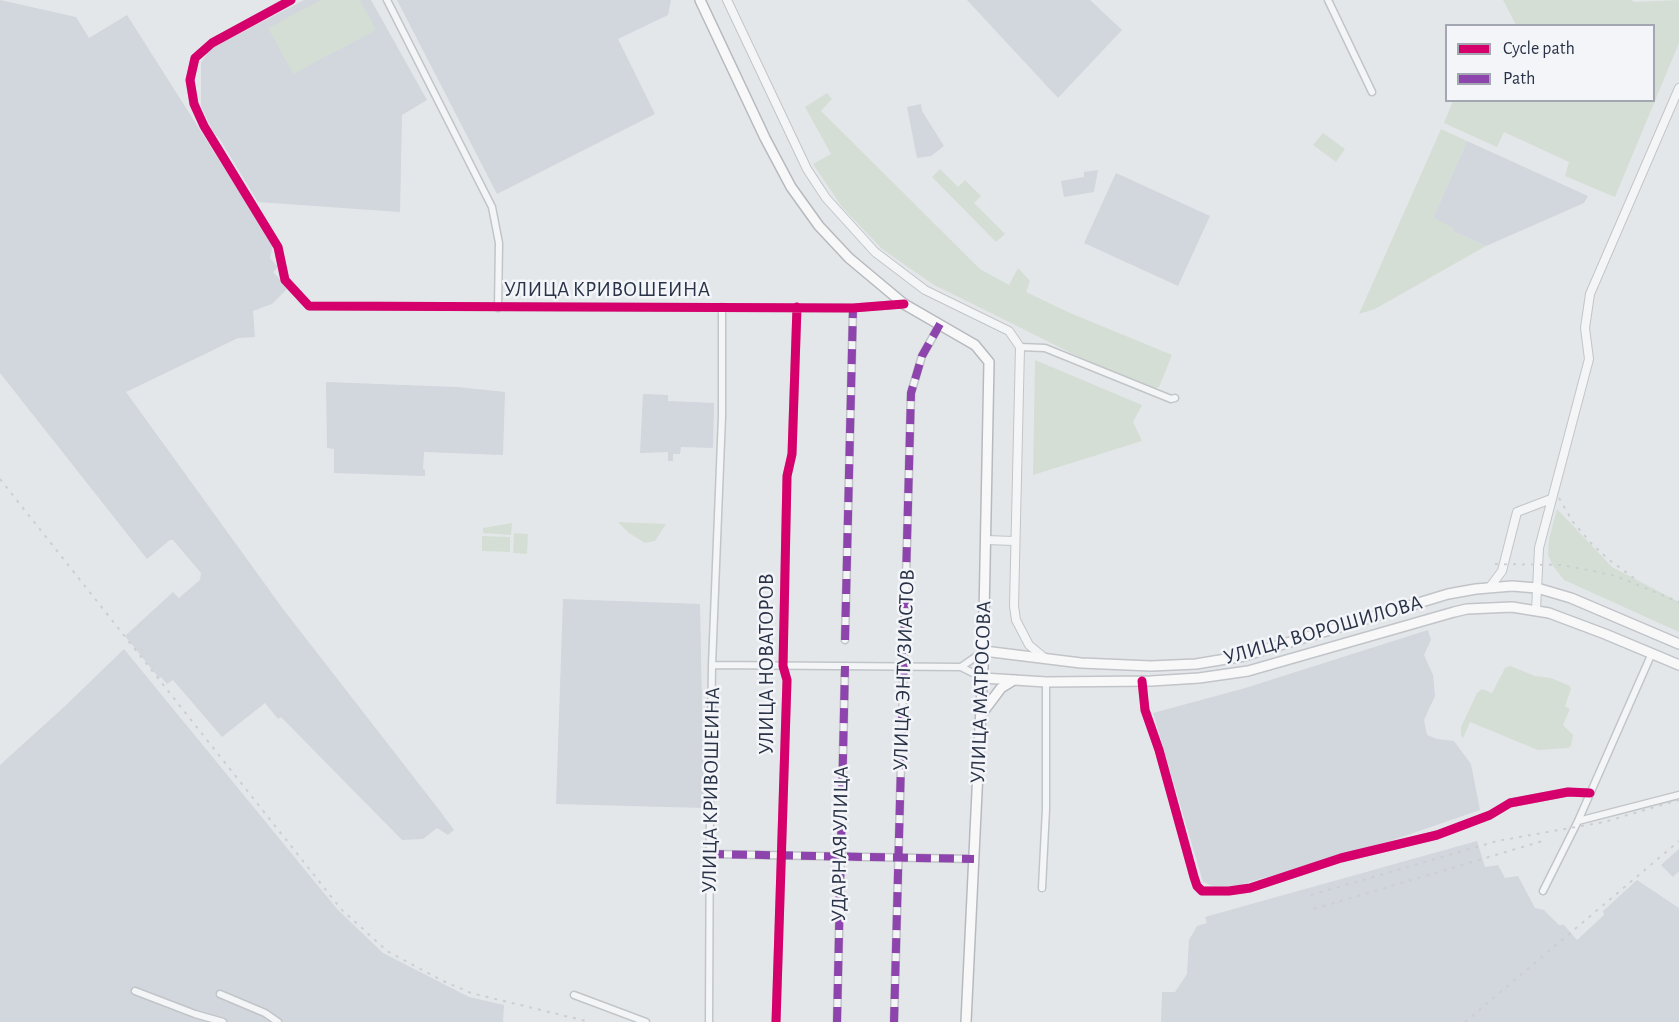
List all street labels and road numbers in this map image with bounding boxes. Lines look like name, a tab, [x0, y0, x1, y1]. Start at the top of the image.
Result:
street label: УЛИЦА КРИВОШЕИНА	[504, 277, 710, 303]
street label: УЛИЦА ЭНТУЗИАСТОВ	[888, 569, 920, 771]
street label: УЛИЦА НОВАТОРОВ	[754, 573, 780, 755]
street label: УЛИЦА ВОРОШИЛОВА	[1221, 590, 1425, 670]
street label: УЛИЦА МАТРОСОВА	[965, 600, 997, 784]
street label: УЛИЦА КРИВОШЕИНА	[697, 687, 725, 893]
street label: УДАРНАЯ УЛИЦА	[826, 766, 854, 922]

